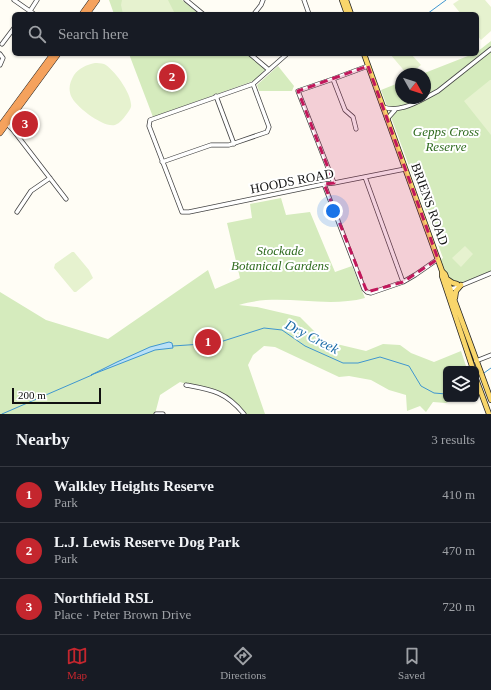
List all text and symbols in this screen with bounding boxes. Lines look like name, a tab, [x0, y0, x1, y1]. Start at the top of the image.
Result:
search box	[12, 12, 479, 56]
icon: search	[26, 23, 48, 45]
text: Search here	[58, 26, 128, 42]
pin: 2	[159, 62, 185, 92]
north arrow	[395, 68, 431, 104]
pin: 3	[12, 109, 38, 139]
park label: Gepps Cross Reserve	[413, 124, 479, 154]
street label: BRIENS ROAD	[408, 161, 452, 247]
street label: HOODS ROAD	[249, 166, 335, 196]
your location	[323, 201, 343, 221]
park label: Stockade Botanical Gardens	[231, 243, 329, 273]
water label: Dry Creek	[282, 317, 342, 357]
pin: 1	[195, 327, 221, 357]
map controls	[443, 366, 479, 402]
button: layers	[443, 366, 479, 402]
scale bar	[12, 386, 101, 405]
text: 200 m	[18, 389, 46, 401]
text: Nearby	[16, 430, 70, 449]
text: 3 results	[431, 432, 475, 447]
text: Walkley Heights Reserve	[54, 478, 214, 494]
text: 1	[26, 487, 32, 502]
text: 410 m	[442, 487, 475, 502]
text: Park	[54, 495, 78, 510]
text: L.J. Lewis Reserve Dog Park	[54, 534, 240, 550]
text: 2	[26, 543, 32, 558]
text: 470 m	[442, 543, 475, 558]
text: Park	[54, 551, 78, 566]
text: Northfield RSL	[54, 590, 154, 606]
text: 3	[26, 599, 32, 614]
text: 720 m	[442, 599, 475, 614]
text: Place · Peter Brown Drive	[54, 607, 191, 622]
tab: Map	[66, 645, 88, 681]
tab: Directions	[220, 645, 266, 681]
tab: Saved	[398, 645, 425, 681]

